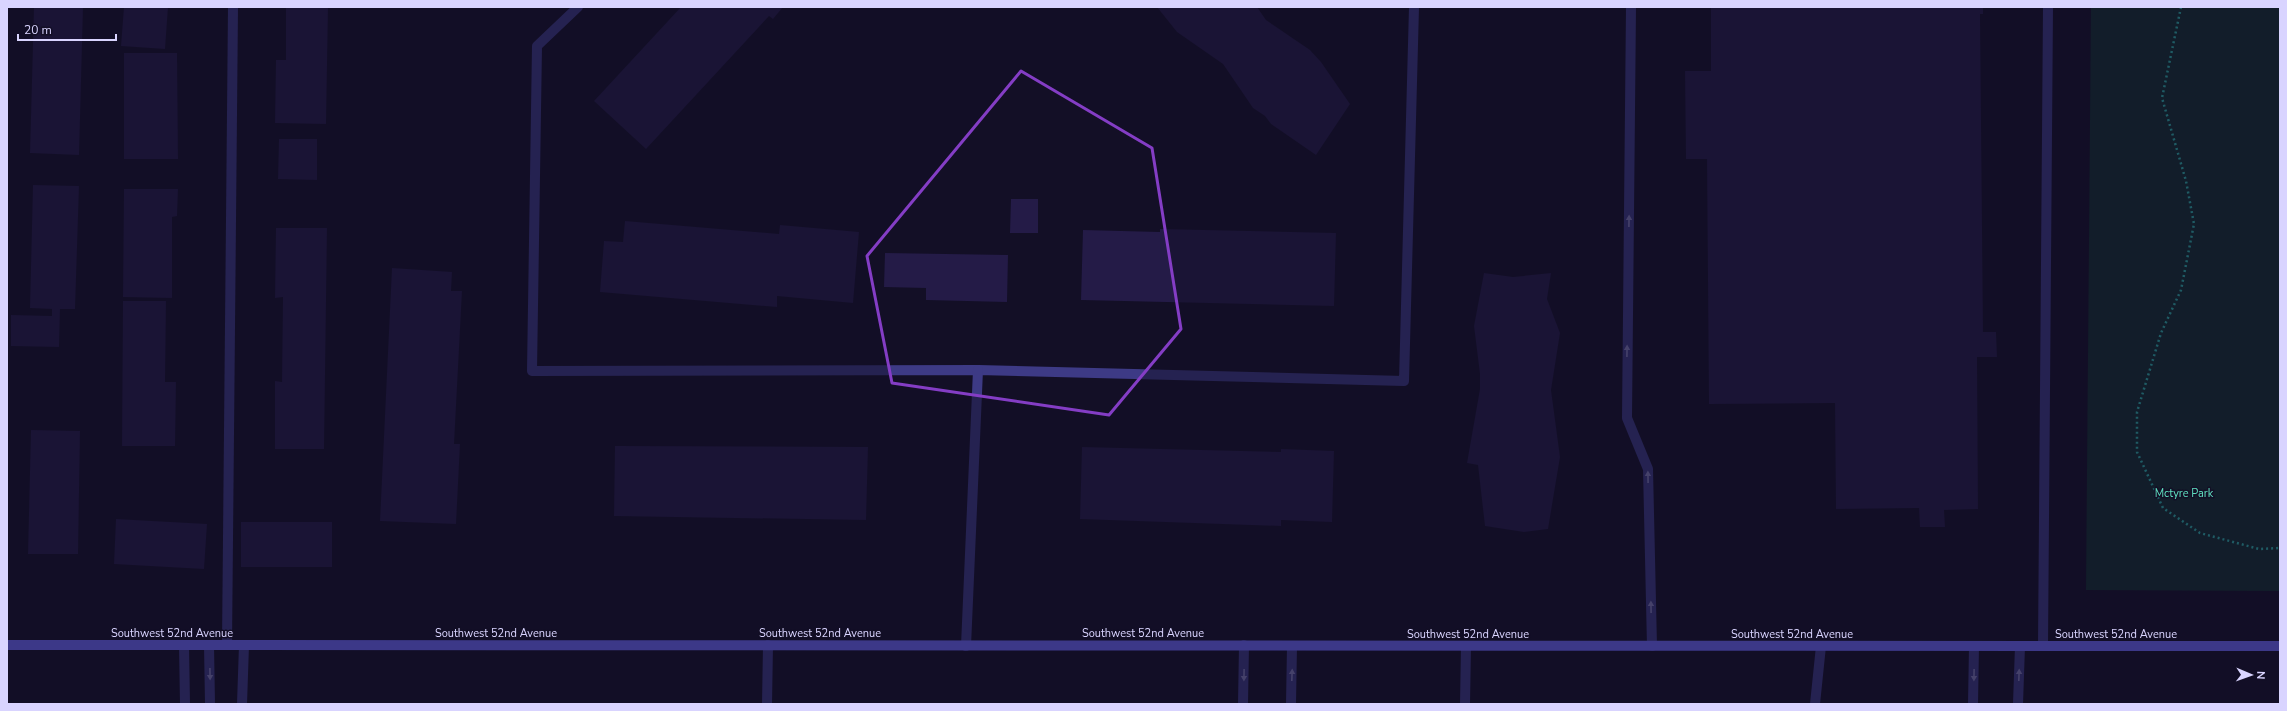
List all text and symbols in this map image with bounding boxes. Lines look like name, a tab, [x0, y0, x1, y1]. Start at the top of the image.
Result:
scale bar	[18, 16, 116, 42]
text: 20 m	[24, 22, 52, 38]
one-way arrow	[1626, 214, 1632, 227]
one-way arrow	[1624, 344, 1630, 357]
one-way arrow	[1645, 470, 1651, 483]
park label: Mctyre Park	[2155, 486, 2214, 501]
one-way arrow	[1648, 600, 1654, 613]
street label: Southwest 52nd Avenue	[111, 626, 233, 641]
street label: Southwest 52nd Avenue	[435, 626, 557, 641]
street label: Southwest 52nd Avenue	[759, 626, 881, 641]
street label: Southwest 52nd Avenue	[1082, 626, 1204, 641]
street label: Southwest 52nd Avenue	[1407, 627, 1529, 642]
street label: Southwest 52nd Avenue	[1731, 627, 1853, 642]
street label: Southwest 52nd Avenue	[2055, 627, 2177, 642]
north arrow	[2231, 655, 2271, 695]
one-way arrow	[207, 668, 213, 681]
one-way arrow	[2016, 668, 2022, 681]
one-way arrow	[1241, 669, 1247, 682]
one-way arrow	[1288, 669, 1295, 681]
one-way arrow	[1970, 669, 1977, 681]
text: N	[2253, 671, 2268, 680]

